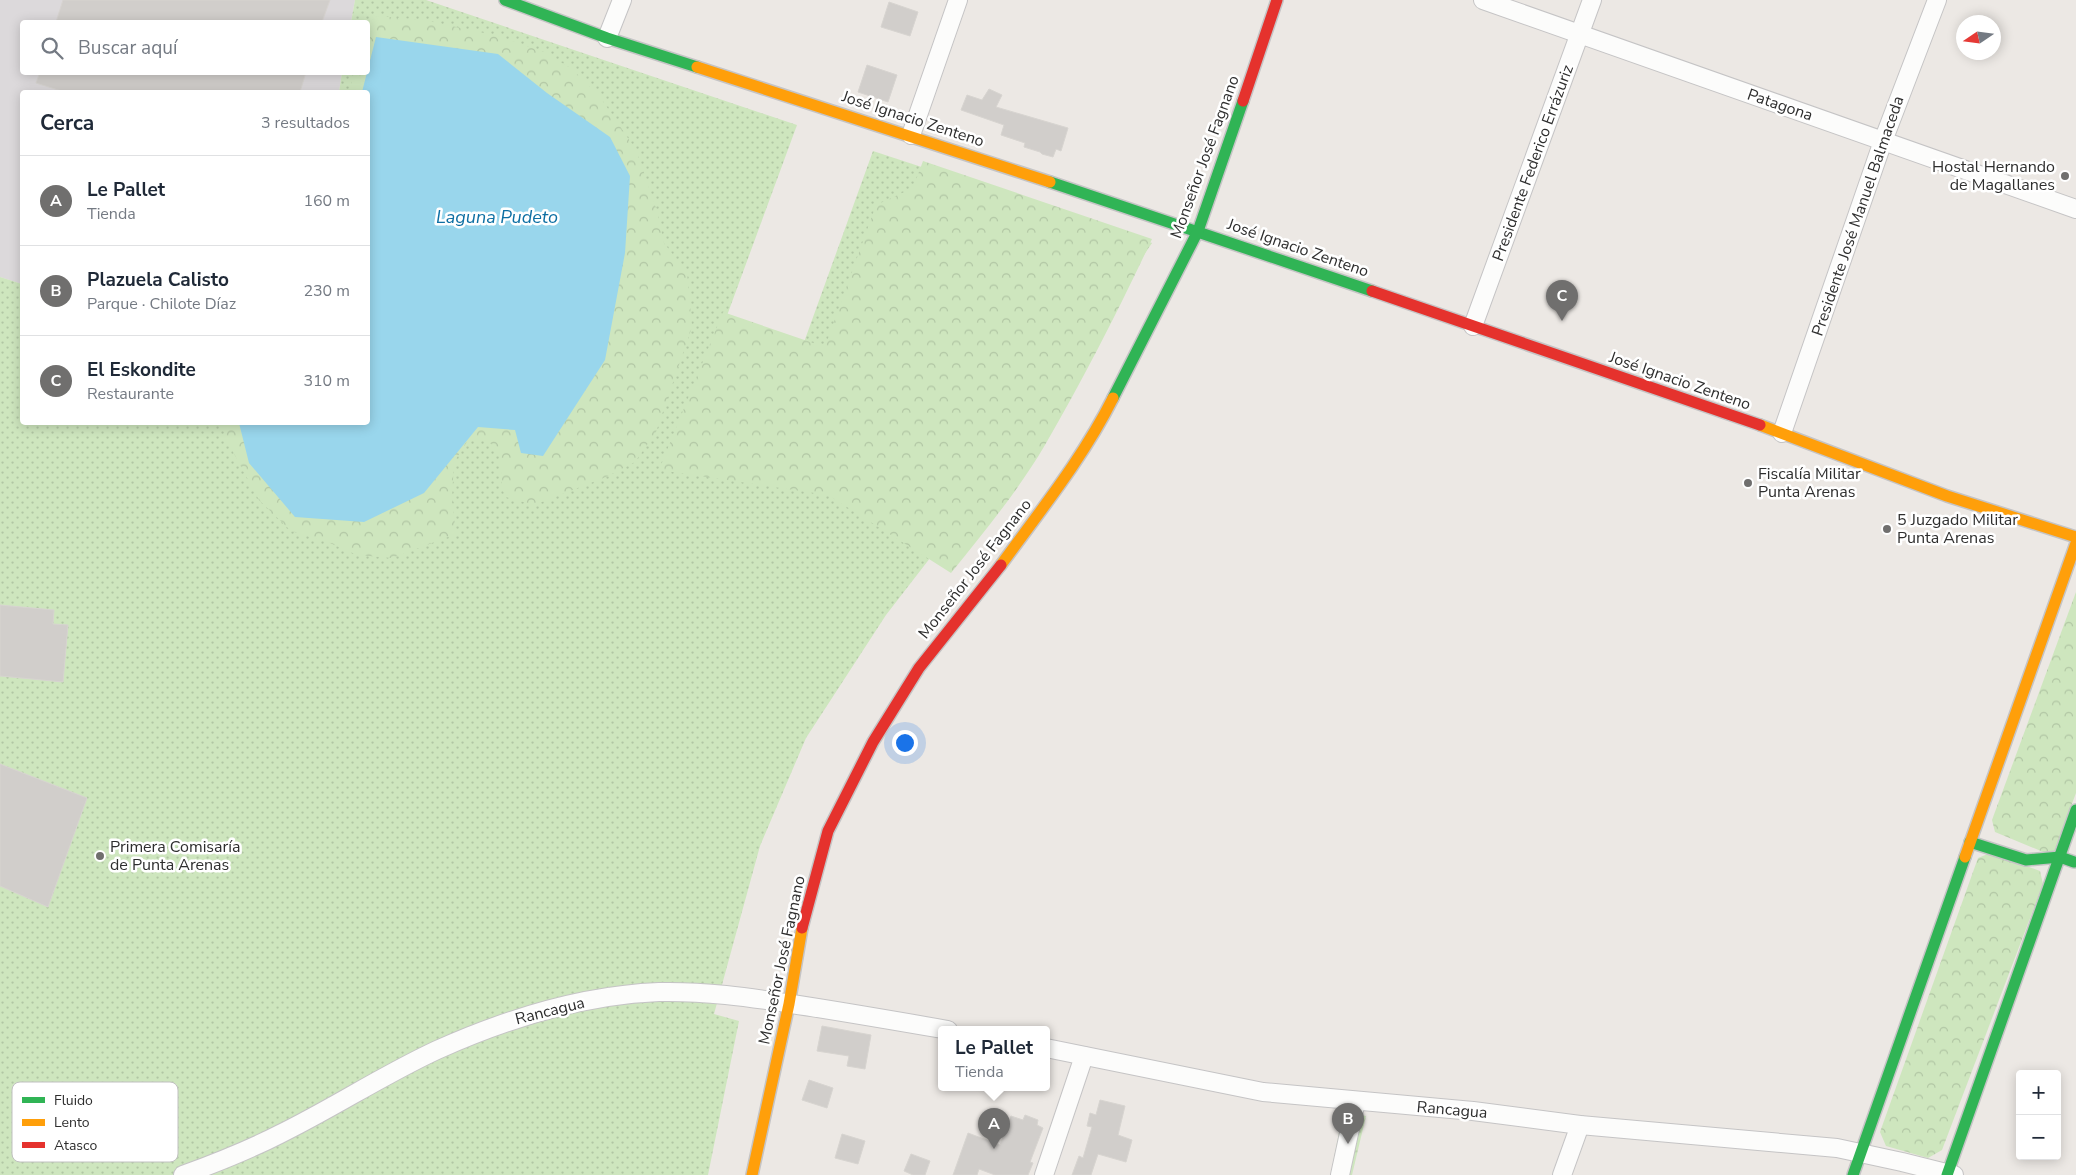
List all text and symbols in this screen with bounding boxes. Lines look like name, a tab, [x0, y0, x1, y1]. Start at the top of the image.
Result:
north arrow	[1956, 15, 2001, 60]
search box	[20, 20, 370, 75]
icon: search	[38, 34, 66, 62]
text: Buscar aquí	[78, 35, 177, 61]
street label: Presidente Federico Errázuriz	[1487, 62, 1579, 264]
street label: Monseñor José Fagnano	[1165, 72, 1245, 242]
street label: Patagona	[1744, 84, 1816, 126]
street label: José Ignacio Zenteno	[838, 85, 987, 152]
street label: Presidente José Manuel Balmaceda	[1807, 93, 1909, 339]
text: Cerca	[40, 109, 94, 137]
text: 3 resultados	[261, 112, 350, 134]
place label: Hostal Hernando de Magallanes	[1932, 156, 2055, 196]
marker: Hostal Hernando de Magallanes	[2059, 170, 2071, 182]
text: Le Pallet	[87, 177, 165, 203]
text: A	[50, 190, 62, 212]
text: 160 m	[303, 190, 350, 212]
text: Tienda	[87, 203, 136, 225]
water label: Laguna Pudeto	[436, 205, 558, 229]
street label: José Ignacio Zenteno	[1223, 213, 1372, 283]
text: Plazuela Calisto	[87, 267, 229, 293]
text: B	[50, 280, 62, 302]
text: 230 m	[303, 280, 350, 302]
pin: C	[1546, 280, 1578, 321]
text: Parque · Chilote Díaz	[87, 293, 236, 315]
street label: José Ignacio Zenteno	[1605, 346, 1754, 416]
text: El Eskondite	[87, 357, 196, 383]
text: C	[51, 370, 61, 392]
text: 310 m	[303, 370, 350, 392]
text: Restaurante	[87, 383, 174, 405]
place label: Fiscalía Militar Punta Arenas	[1758, 463, 1861, 503]
marker: Fiscalía Militar Punta Arenas	[1742, 477, 1754, 489]
street label: Monseñor José Fagnano	[913, 494, 1037, 644]
place label: 5 Juzgado Militar Punta Arenas	[1897, 509, 2018, 549]
marker: 5 Juzgado Militar Punta Arenas	[1881, 523, 1893, 535]
your location	[892, 730, 918, 756]
place label: Primera Comisaría de Punta Arenas	[110, 836, 240, 876]
marker: Primera Comisaría de Punta Arenas	[94, 850, 106, 862]
street label: Monseñor José Fagnano	[753, 874, 811, 1046]
street label: Rancagua	[513, 992, 587, 1030]
popup	[938, 1026, 1050, 1091]
text: Le Pallet	[955, 1035, 1033, 1061]
text: Tienda	[955, 1061, 1004, 1083]
map controls	[2016, 1070, 2061, 1160]
button: +	[2016, 1070, 2061, 1115]
legend	[12, 1082, 178, 1162]
text: Fluido	[54, 1091, 93, 1110]
street label: Rancagua	[1416, 1096, 1488, 1124]
pin: B	[1332, 1103, 1364, 1144]
pin: A	[978, 1108, 1010, 1149]
text: Lento	[54, 1113, 90, 1132]
button: −	[2016, 1115, 2061, 1160]
text: Atasco	[54, 1136, 97, 1155]

